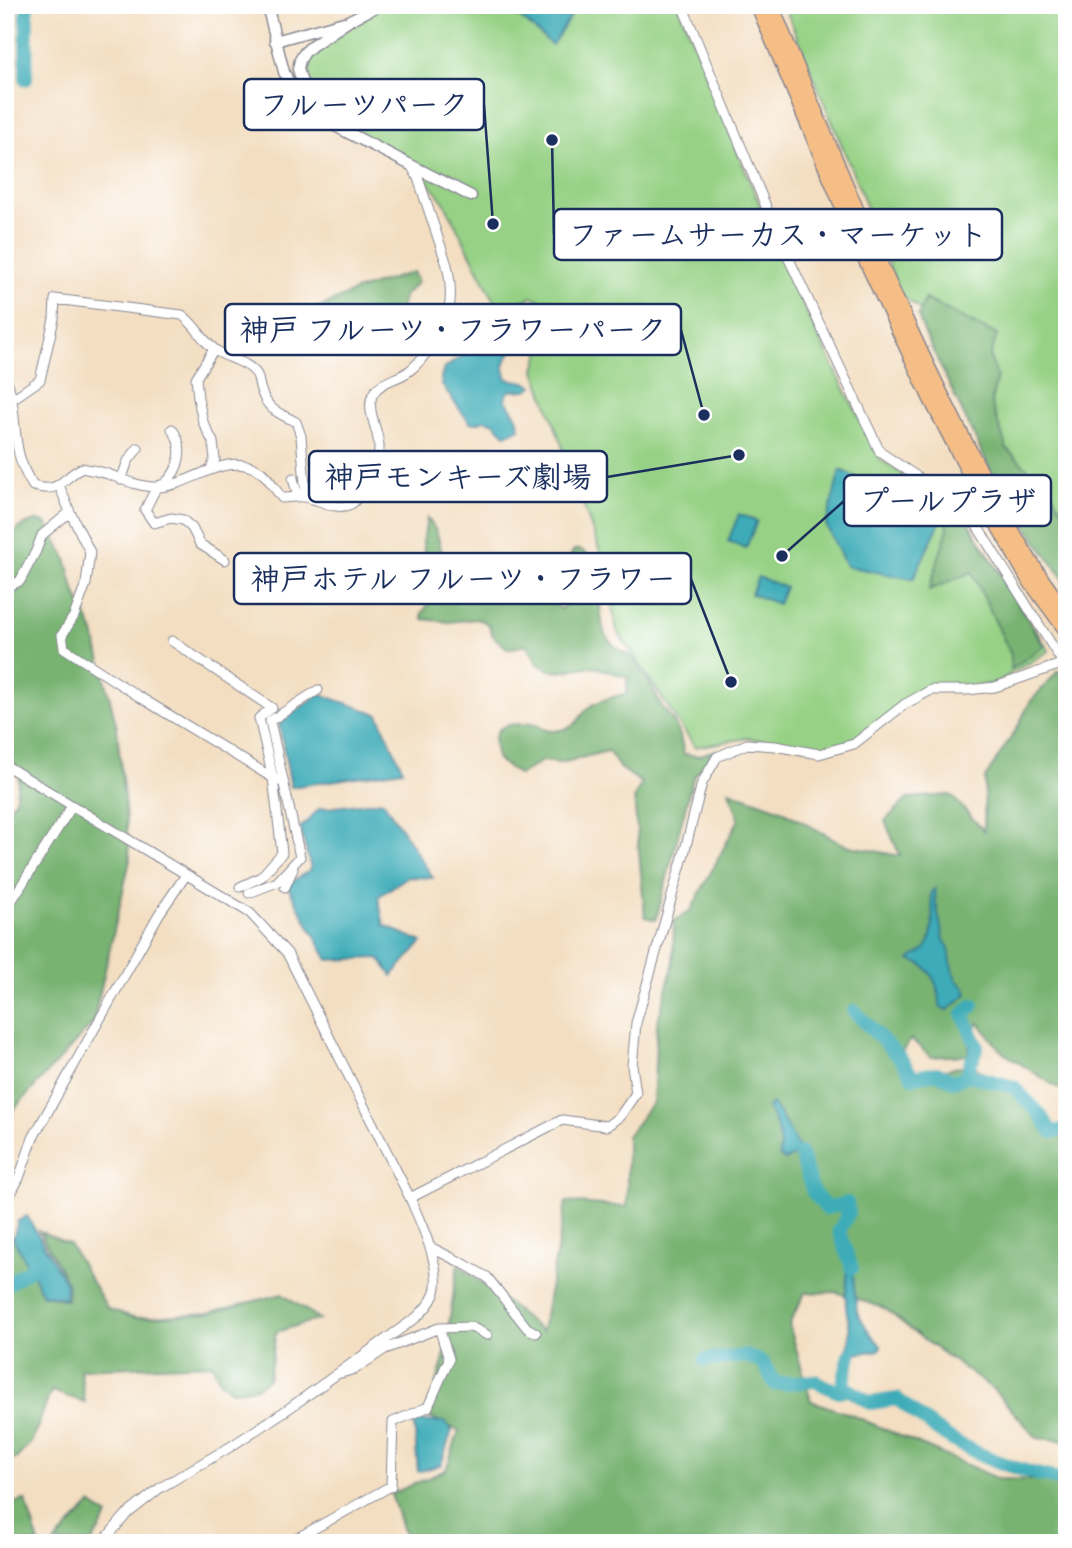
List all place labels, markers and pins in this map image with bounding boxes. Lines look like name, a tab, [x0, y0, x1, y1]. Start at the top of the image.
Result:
callout: フルーツパーク	[244, 79, 484, 130]
callout: ファームサーカス・マーケット	[554, 209, 1002, 260]
callout: 神戸 フルーツ・フラワーパーク	[225, 304, 681, 355]
callout: 神戸モンキーズ劇場	[309, 451, 607, 502]
callout: プールプラザ	[844, 475, 1051, 526]
callout: 神戸ホテル フルーツ・フラワー	[234, 553, 691, 604]

